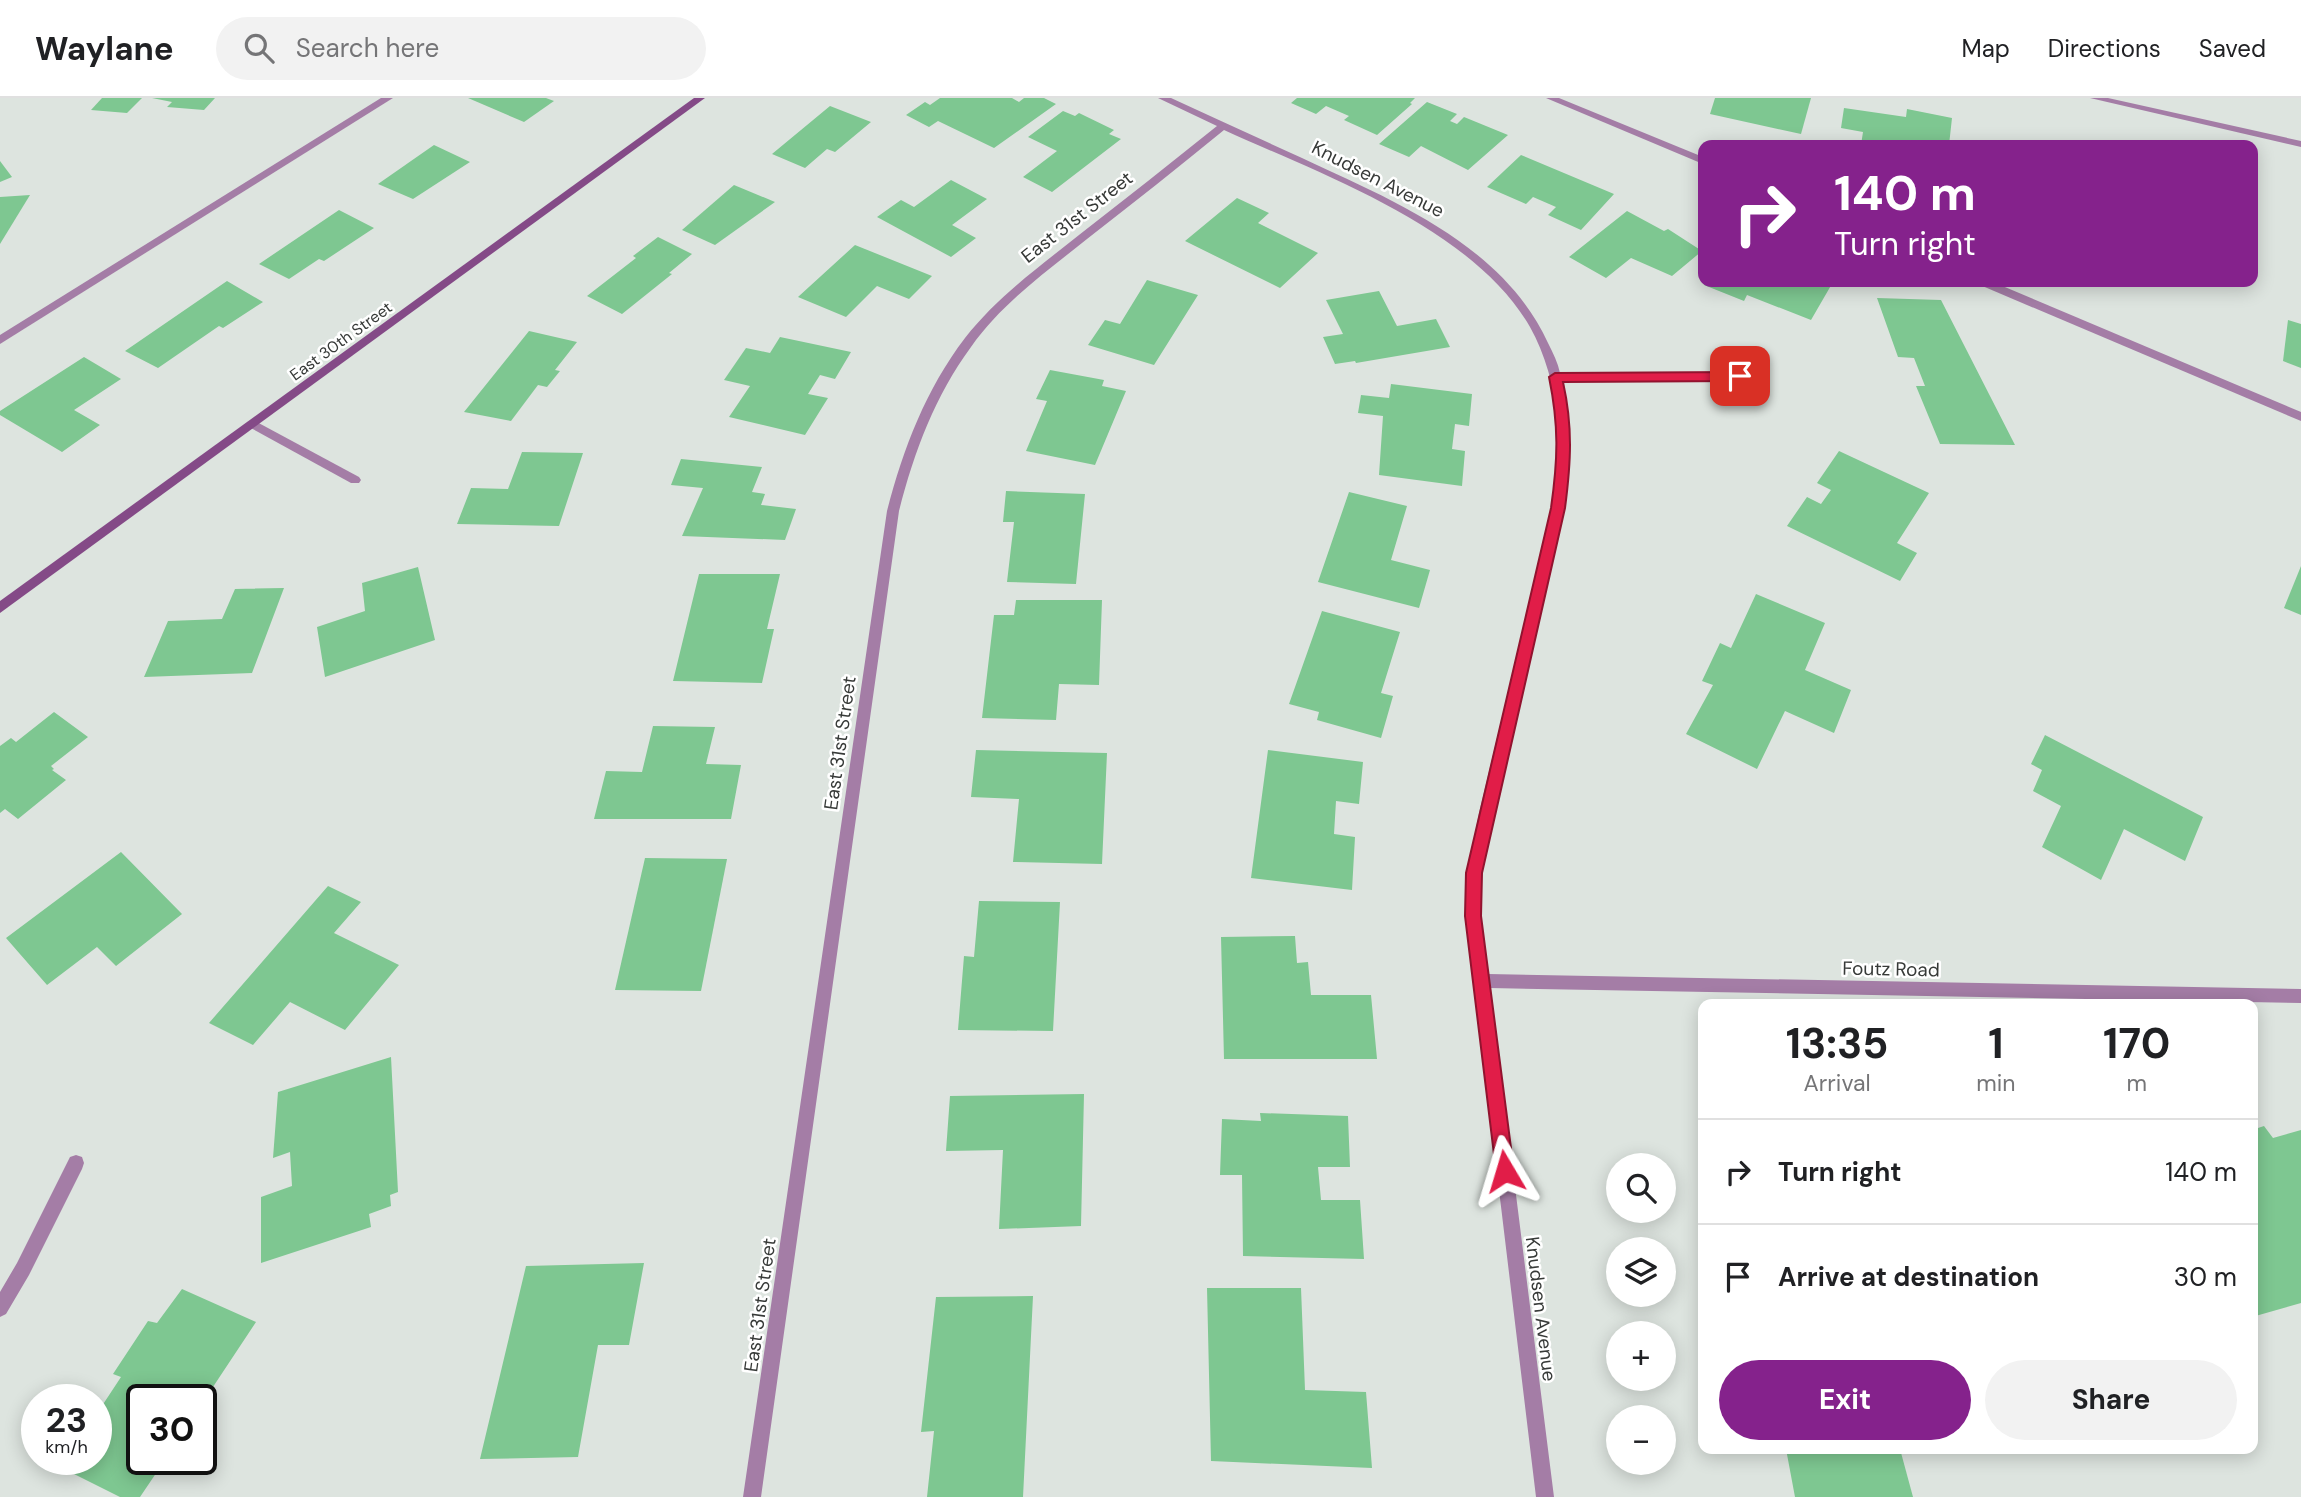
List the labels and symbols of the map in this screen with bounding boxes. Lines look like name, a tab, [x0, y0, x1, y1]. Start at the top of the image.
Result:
street label: Knudsen Avenue	[1307, 135, 1449, 223]
street label: East 31st Street	[1016, 166, 1138, 268]
street label: East 30th Street	[286, 297, 396, 385]
pin	[1710, 346, 1770, 406]
street label: East 31st Street	[818, 674, 862, 812]
street label: Foutz Road	[1842, 956, 1940, 982]
position arrow	[1468, 1134, 1542, 1208]
street label: Knudsen Avenue	[1520, 1235, 1562, 1383]
street label: East 31st Street	[738, 1236, 782, 1374]
speed limit sign: 30	[126, 1384, 217, 1475]

